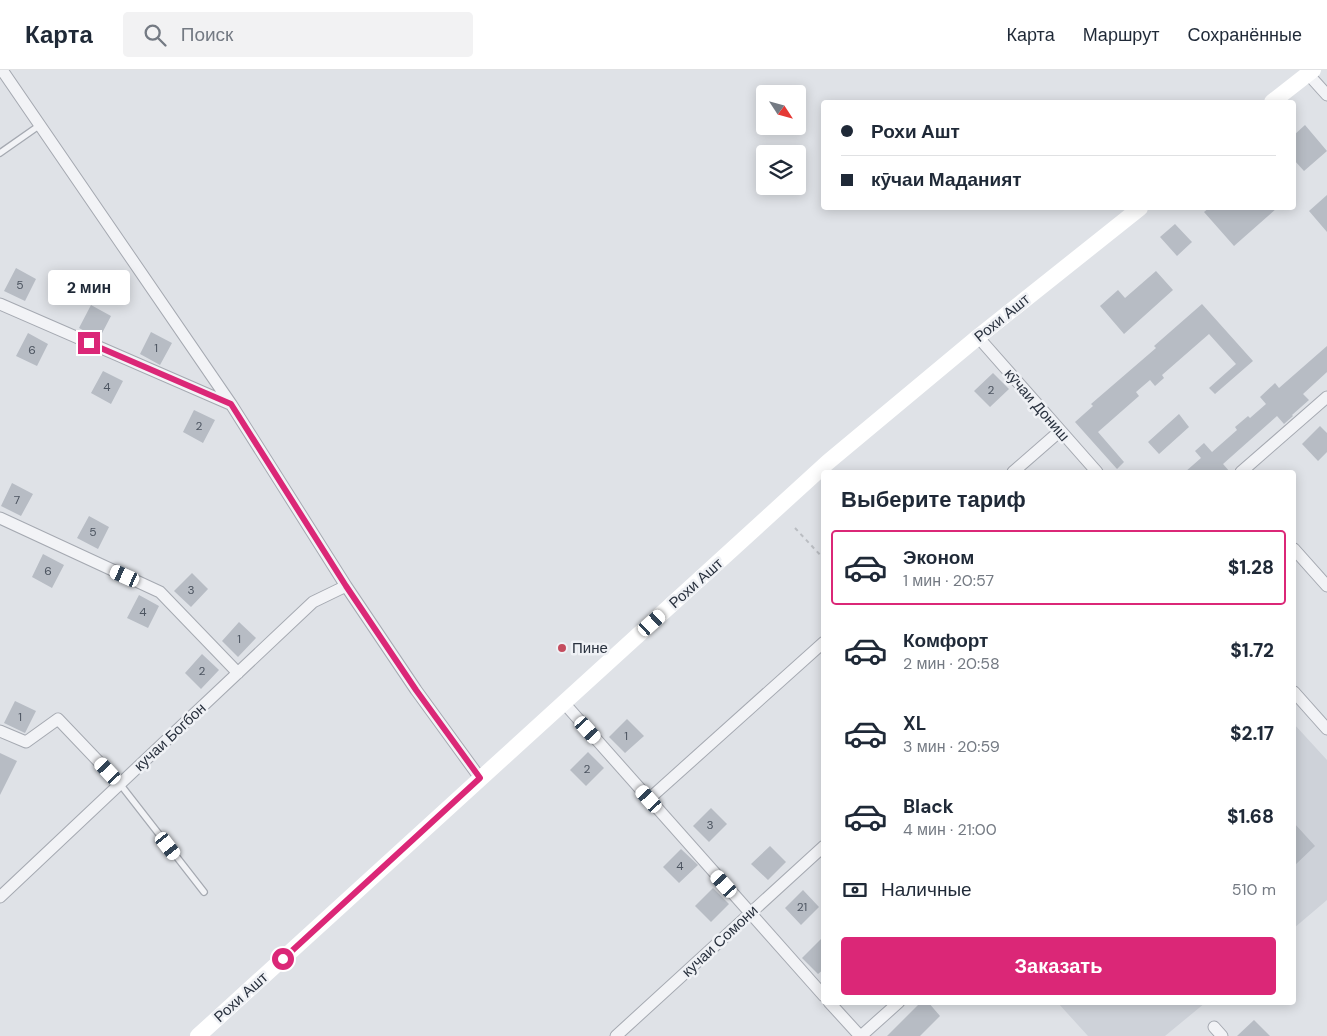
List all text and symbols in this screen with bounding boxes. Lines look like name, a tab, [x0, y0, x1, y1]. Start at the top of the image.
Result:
search box	[123, 12, 473, 57]
text: Карта	[25, 19, 93, 50]
icon: search	[141, 21, 169, 49]
text: Поиск	[181, 22, 233, 47]
text: Карта	[1007, 23, 1055, 47]
text: Маршрут	[1083, 23, 1159, 47]
text: Сохранённые	[1187, 23, 1302, 47]
north arrow	[756, 85, 806, 135]
map controls	[756, 85, 806, 195]
text: Рохи Ашт	[871, 119, 960, 144]
button: layers	[756, 145, 806, 195]
text: кӯчаи Маданият	[871, 167, 1022, 192]
callout: 2 мин	[48, 270, 130, 306]
house number: 5	[16, 277, 24, 293]
text: 2 мин	[67, 277, 111, 298]
street label: Рохи Ашт	[970, 289, 1034, 347]
route end	[78, 332, 100, 354]
house number: 1	[154, 340, 158, 356]
house number: 6	[28, 342, 36, 358]
street label: кӯчаи Дониш	[1000, 364, 1074, 446]
house number: 4	[103, 379, 111, 395]
house number: 2	[988, 382, 995, 398]
house number: 2	[196, 418, 203, 434]
text: Выберите тариф	[841, 485, 1026, 514]
house number: 7	[14, 492, 20, 508]
house number: 5	[89, 524, 97, 540]
icon: car	[843, 545, 888, 590]
text: Эконом	[903, 545, 974, 570]
street label: Рохи Ашт	[665, 553, 727, 613]
text: $1.28	[1228, 555, 1274, 580]
house number: 6	[44, 563, 52, 579]
car	[108, 563, 141, 589]
text: 1 мин · 20:57	[903, 570, 994, 591]
house number: 3	[187, 582, 195, 598]
house number: 4	[139, 604, 147, 620]
car	[635, 607, 668, 639]
icon: car	[843, 628, 888, 673]
text: Комфорт	[903, 628, 988, 653]
house number: 1	[237, 631, 241, 647]
place label: Пине	[572, 638, 608, 658]
text: $1.72	[1230, 638, 1274, 663]
marker: Пине	[556, 642, 568, 654]
text: 2 мин · 20:58	[903, 653, 1000, 674]
house number: 2	[199, 663, 206, 679]
street label: кучаи Богбон	[130, 698, 210, 776]
house number: 1	[18, 709, 22, 725]
icon: car	[843, 711, 888, 756]
text: XL	[903, 711, 926, 736]
car	[572, 714, 603, 746]
text: $2.17	[1230, 721, 1274, 746]
house number: 1	[624, 728, 628, 744]
text: 3 мин · 20:59	[903, 736, 1000, 757]
car	[92, 755, 123, 787]
house number: 2	[584, 761, 591, 777]
car	[633, 783, 664, 815]
icon: car	[843, 794, 888, 839]
text: Black	[903, 794, 954, 819]
text: $1.68	[1227, 804, 1274, 829]
house number: 3	[706, 817, 714, 833]
text: 4 мин · 21:00	[903, 819, 997, 840]
car	[152, 830, 183, 862]
house number: 4	[676, 858, 684, 874]
car	[708, 868, 739, 900]
icon: cash	[841, 876, 869, 904]
text: Наличные	[881, 877, 972, 902]
text: 510 m	[1232, 879, 1276, 900]
house number: 21	[797, 899, 807, 915]
street label: кучаи Сомони	[678, 901, 762, 981]
button: Заказать	[841, 937, 1276, 995]
route start	[272, 948, 294, 970]
street label: Рохи Ашт	[210, 967, 272, 1027]

